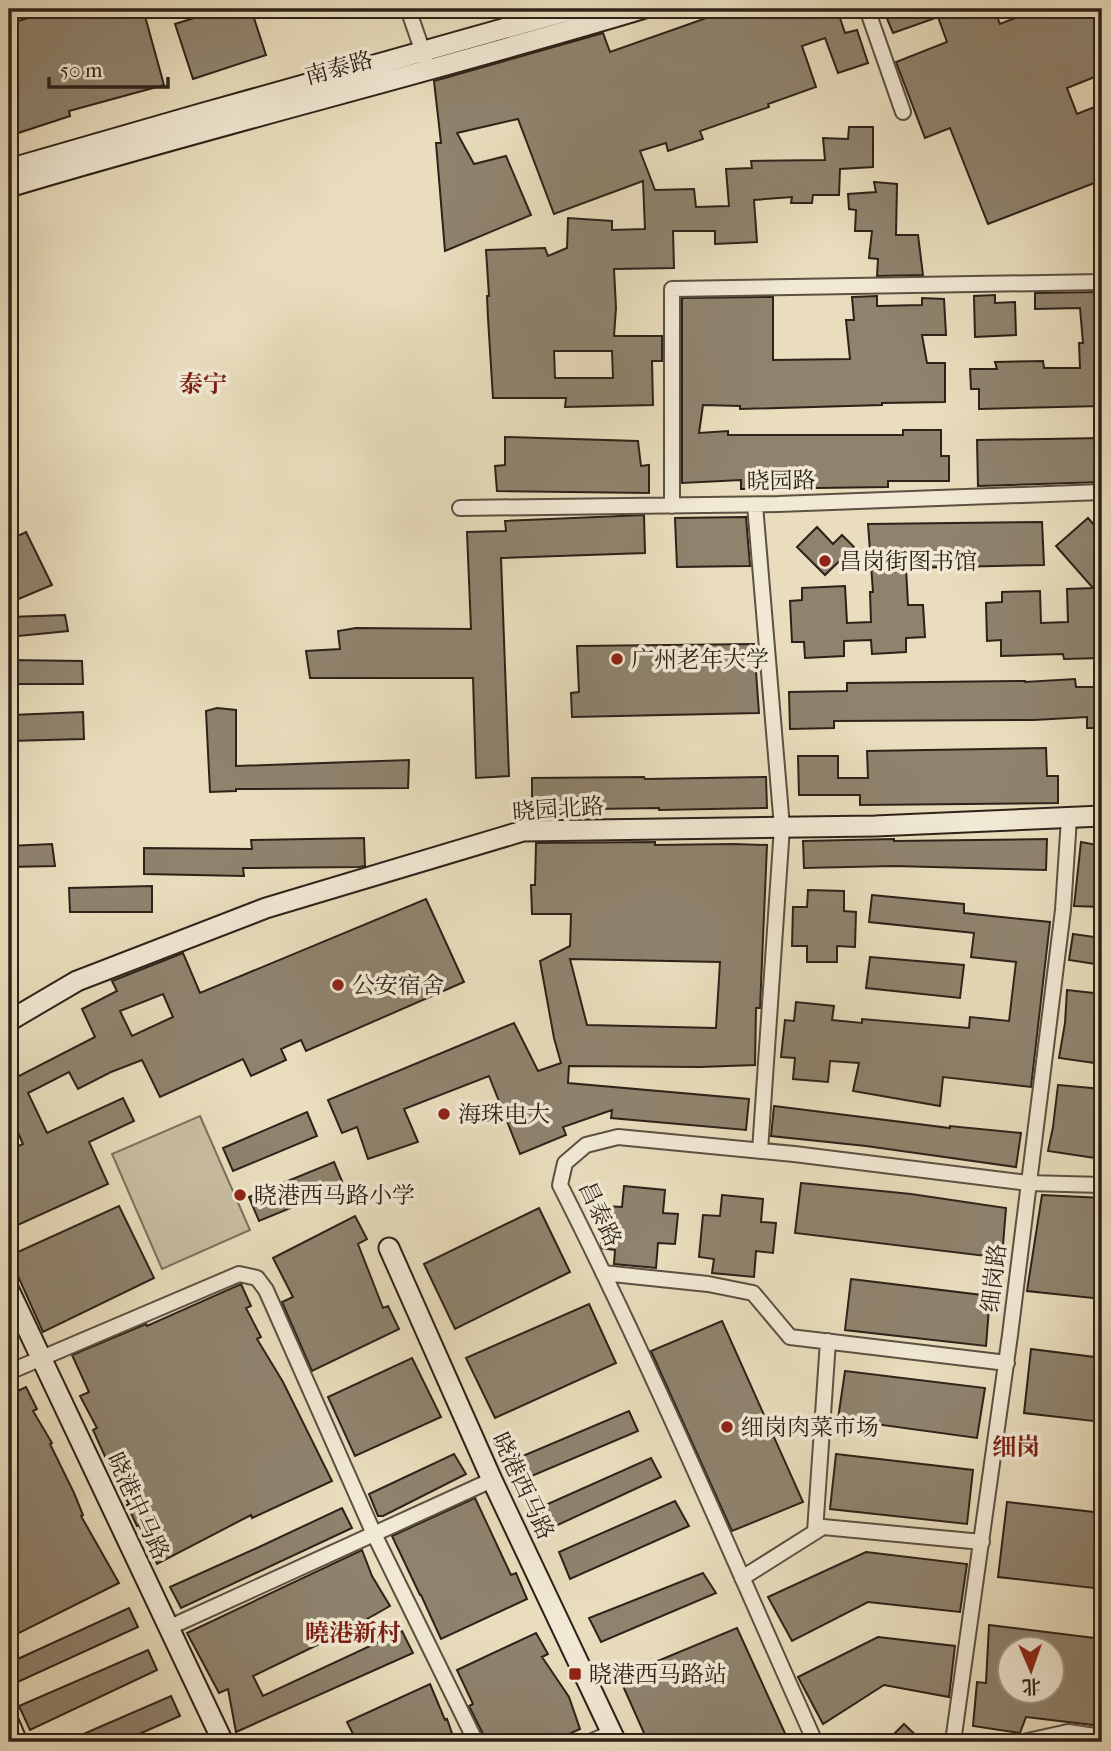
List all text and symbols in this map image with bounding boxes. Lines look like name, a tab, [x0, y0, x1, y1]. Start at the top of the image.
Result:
scale bar	[49, 46, 168, 90]
street label: 南泰路	[302, 46, 376, 90]
text: 50 m	[60, 58, 103, 82]
district label: 泰宁	[179, 370, 227, 398]
street label: 晓园路	[746, 467, 816, 495]
place label: 昌岗街图书馆	[839, 548, 977, 575]
marker: 昌岗街图书馆	[817, 553, 833, 569]
place label: 广州老年大学	[631, 646, 769, 673]
marker: 广州老年大学	[609, 651, 625, 667]
street label: 晓园北路	[511, 792, 605, 826]
place label: 公安宿舍	[352, 972, 444, 999]
marker: 公安宿舍	[330, 977, 346, 993]
place label: 海珠电大	[458, 1101, 550, 1128]
marker: 海珠电大	[436, 1106, 452, 1122]
street label: 昌泰路	[573, 1177, 627, 1251]
place label: 晓港西马路小学	[254, 1182, 415, 1209]
marker: 晓港西马路小学	[232, 1187, 248, 1203]
street label: 细岗路	[976, 1242, 1012, 1314]
place label: 细岗肉菜市场	[741, 1414, 879, 1441]
marker: 细岗肉菜市场	[719, 1419, 735, 1435]
street label: 晓港西马路	[486, 1428, 560, 1544]
district label: 细岗	[992, 1433, 1040, 1461]
street label: 晓港中马路	[101, 1448, 175, 1564]
district label: 曉港新村	[305, 1619, 401, 1647]
north arrow	[996, 1636, 1066, 1706]
place label: 晓港西马路站	[589, 1661, 727, 1688]
marker: 晓港西马路站	[567, 1666, 583, 1682]
text: 北	[1022, 1675, 1041, 1697]

